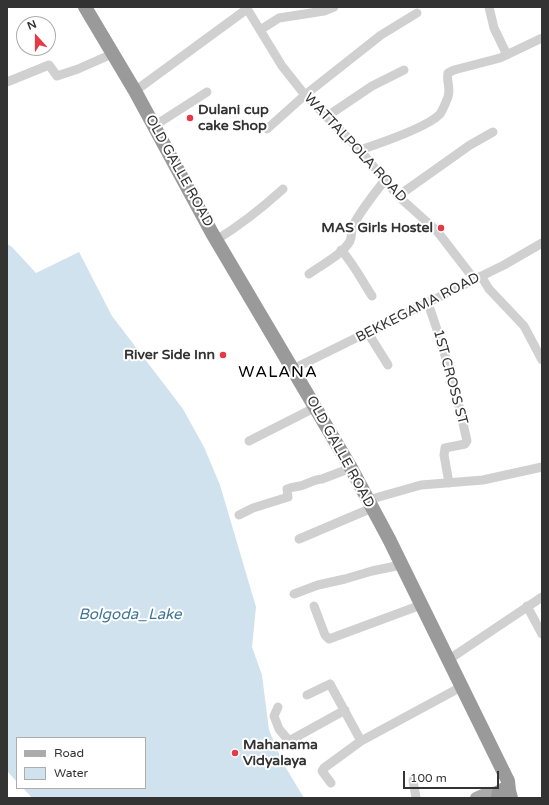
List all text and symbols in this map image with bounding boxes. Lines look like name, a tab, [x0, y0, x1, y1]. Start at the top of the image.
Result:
north arrow	[16, 16, 56, 56]
text: N	[25, 18, 38, 33]
street label: WATTALPOLA ROAD	[300, 90, 410, 206]
place label: Dulani cup cake Shop	[198, 102, 269, 134]
street label: OLD GALLE ROAD	[141, 112, 217, 230]
marker: Dulani cup cake Shop	[185, 113, 195, 123]
place label: MAS Girls Hostel	[321, 220, 433, 236]
marker: MAS Girls Hostel	[436, 223, 446, 233]
street label: BEKKEGAMA ROAD	[353, 269, 483, 347]
street label: 1ST CROSS ST	[429, 328, 471, 426]
place label: River Side Inn	[124, 347, 215, 363]
marker: River Side Inn	[218, 350, 228, 360]
district label: WALANA	[238, 363, 318, 383]
street label: OLD GALLE ROAD	[302, 393, 378, 511]
water label: Bolgoda_Lake	[78, 606, 182, 624]
legend	[16, 737, 146, 789]
place label: Mahanama Vidyalaya	[243, 737, 318, 770]
text: Road	[54, 746, 84, 760]
marker: Mahanama Vidyalaya	[230, 748, 240, 758]
scale bar	[405, 763, 501, 789]
text: Water	[54, 766, 88, 780]
text: 100 m	[410, 771, 447, 785]

